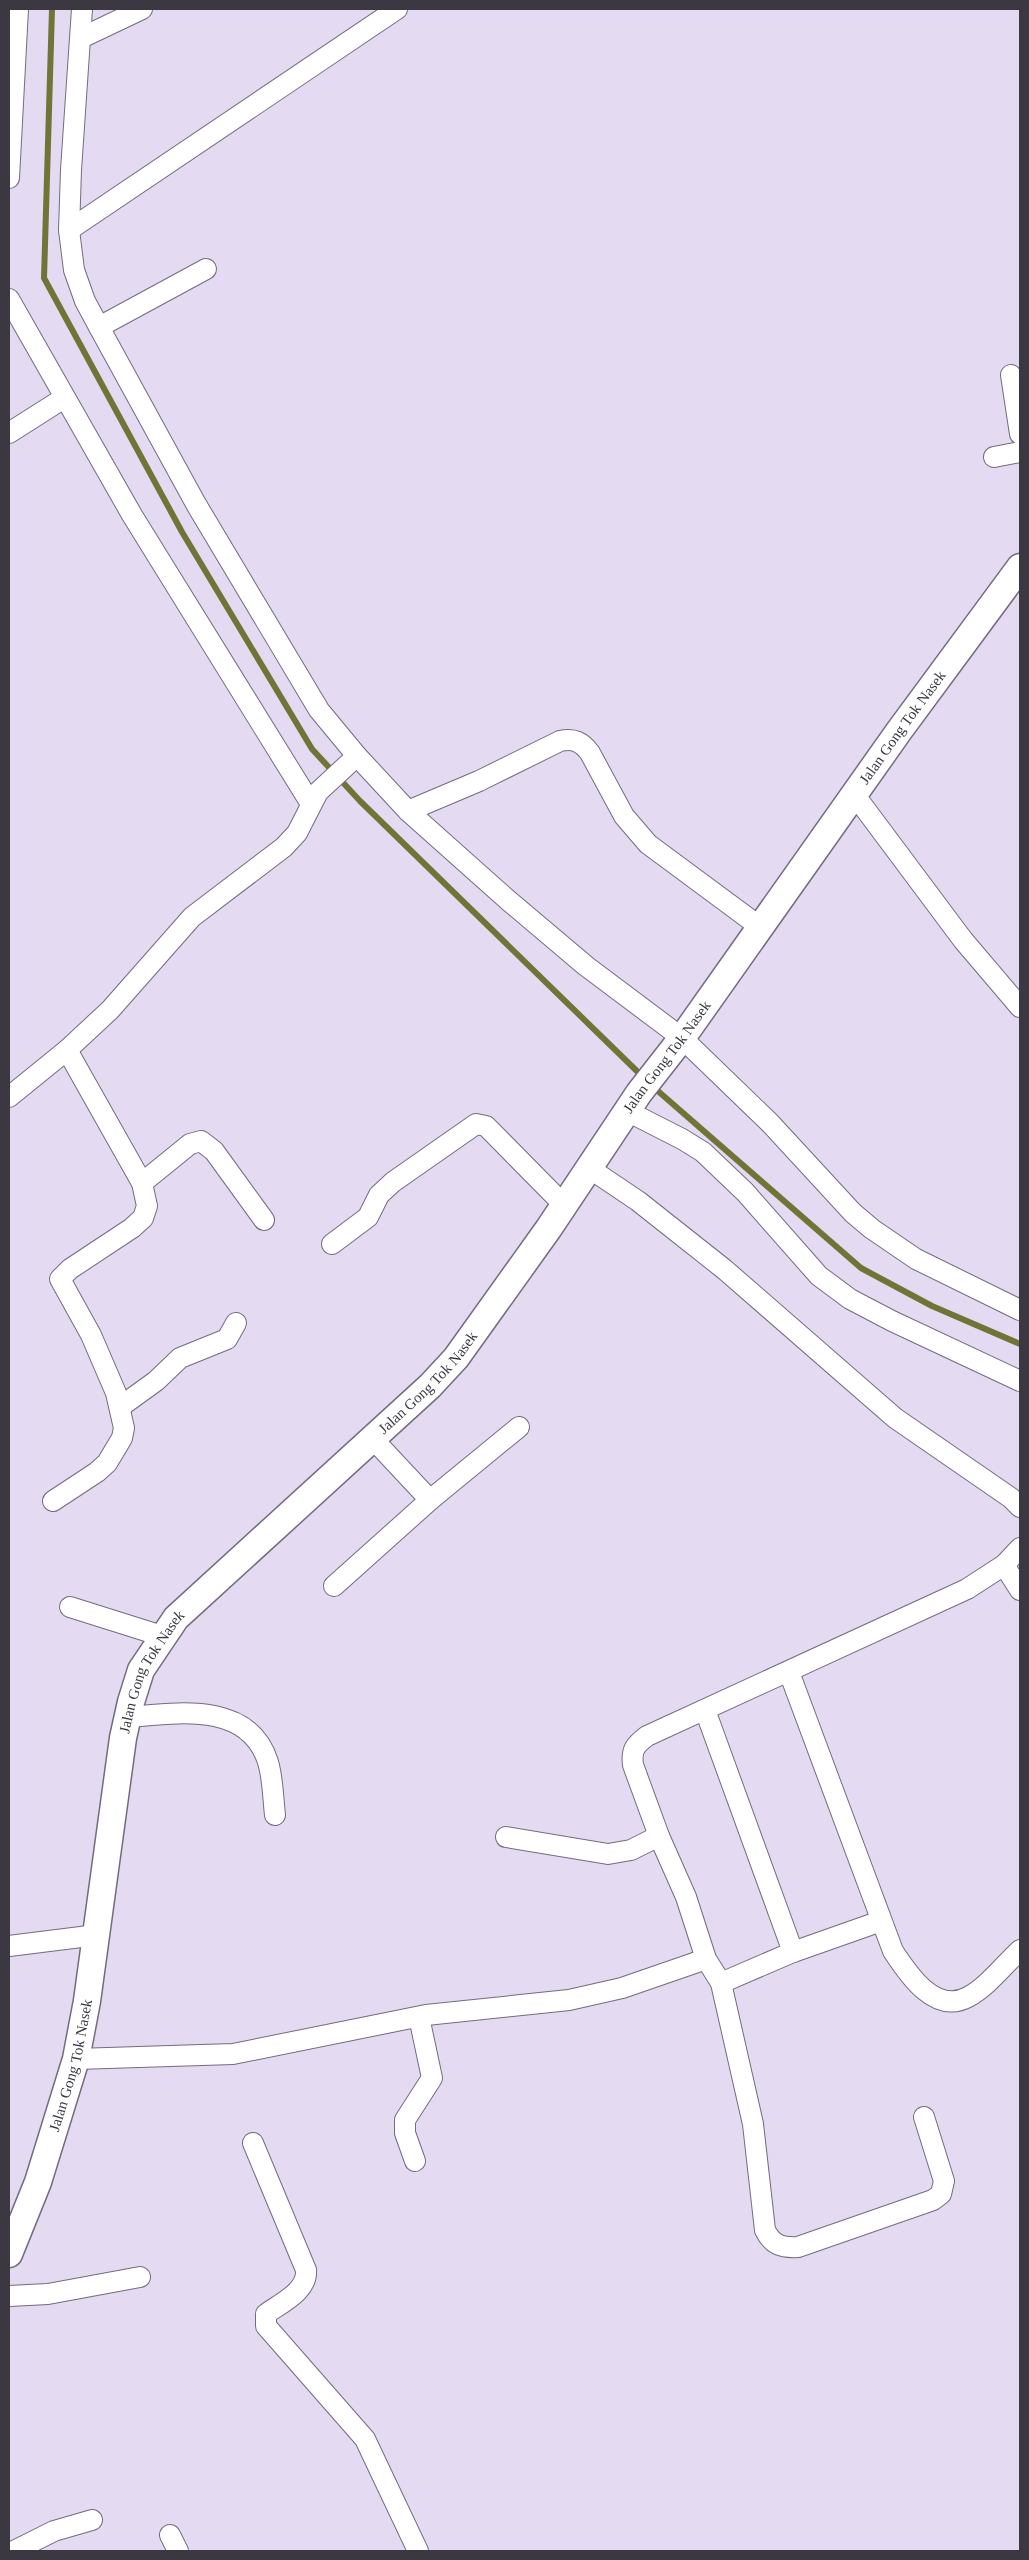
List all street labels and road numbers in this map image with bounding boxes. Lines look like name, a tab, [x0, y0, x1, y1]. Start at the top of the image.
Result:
street label: Jalan Gong Tok Nasek	[856, 667, 949, 787]
street label: Jalan Gong Tok Nasek	[620, 997, 714, 1116]
street label: Jalan Gong Tok Nasek	[375, 1328, 481, 1437]
street label: Jalan Gong Tok Nasek	[116, 1606, 188, 1735]
street label: Jalan Gong Tok Nasek	[46, 1998, 95, 2133]

